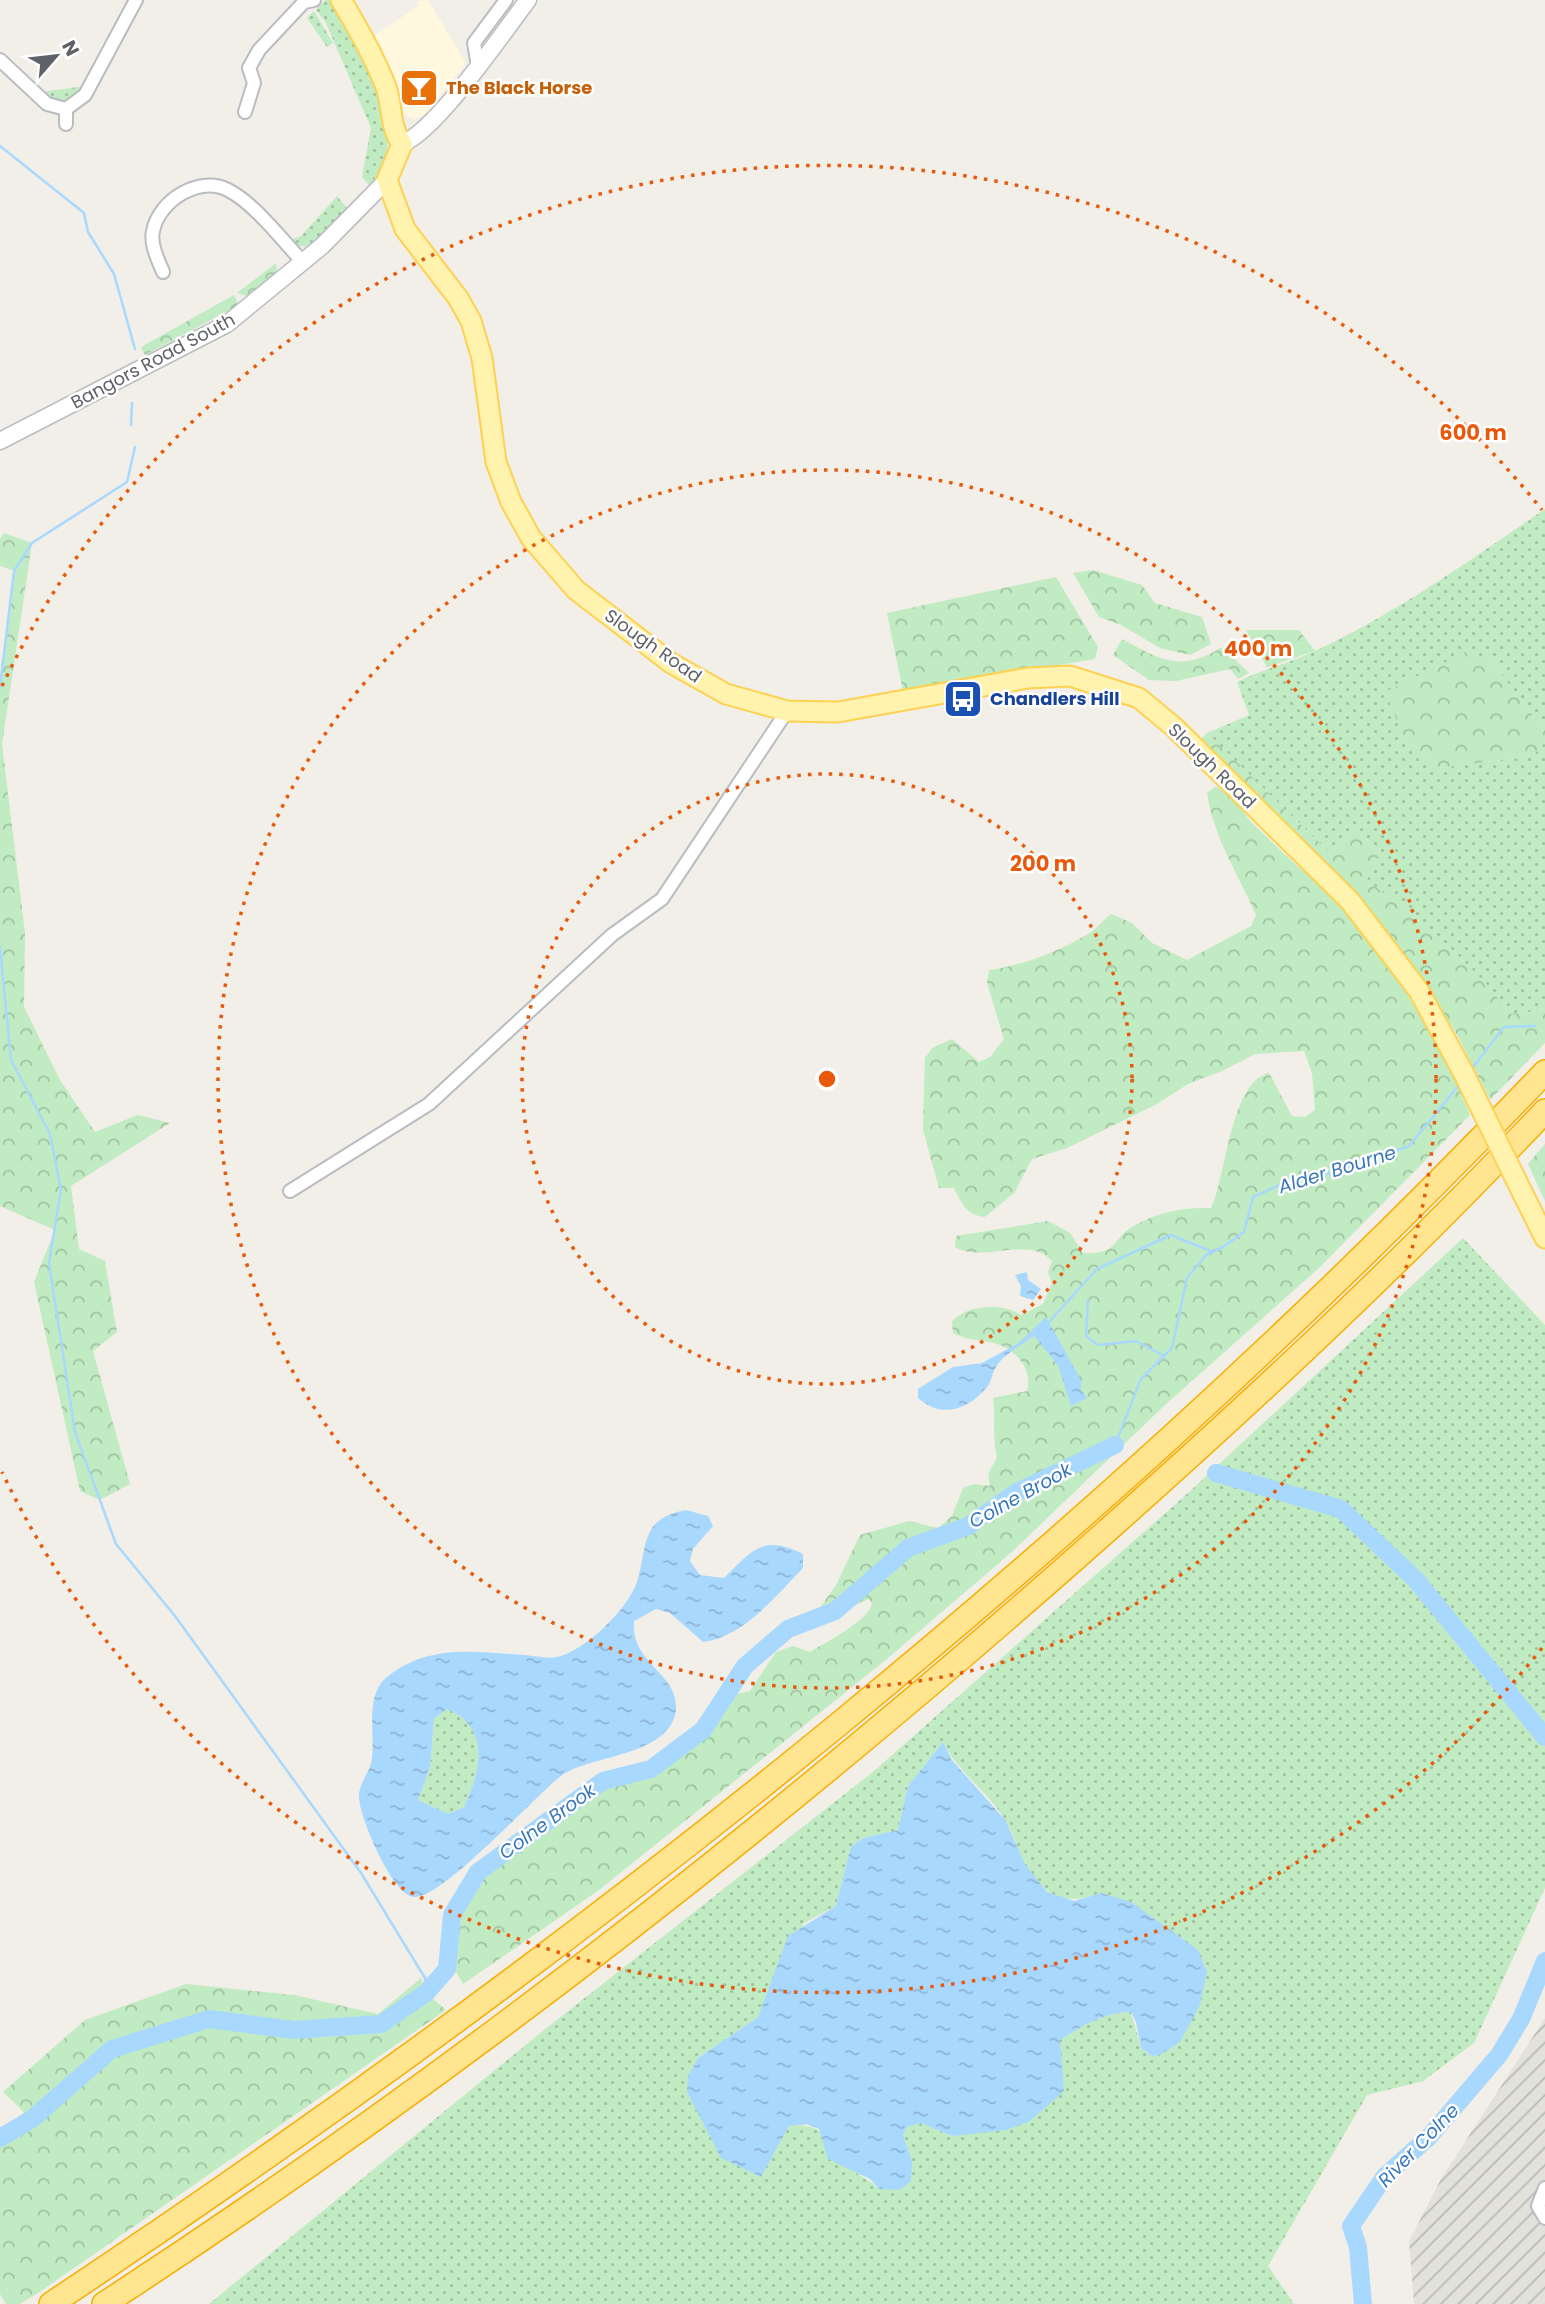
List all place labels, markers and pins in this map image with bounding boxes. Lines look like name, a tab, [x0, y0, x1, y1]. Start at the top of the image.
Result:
bar icon: The Black Horse	[398, 67, 440, 109]
place label: The Black Horse	[446, 75, 592, 100]
bus stop icon: Chandlers Hill	[942, 678, 984, 720]
place label: Chandlers Hill	[990, 686, 1119, 711]
centre of rings	[815, 1067, 839, 1091]

